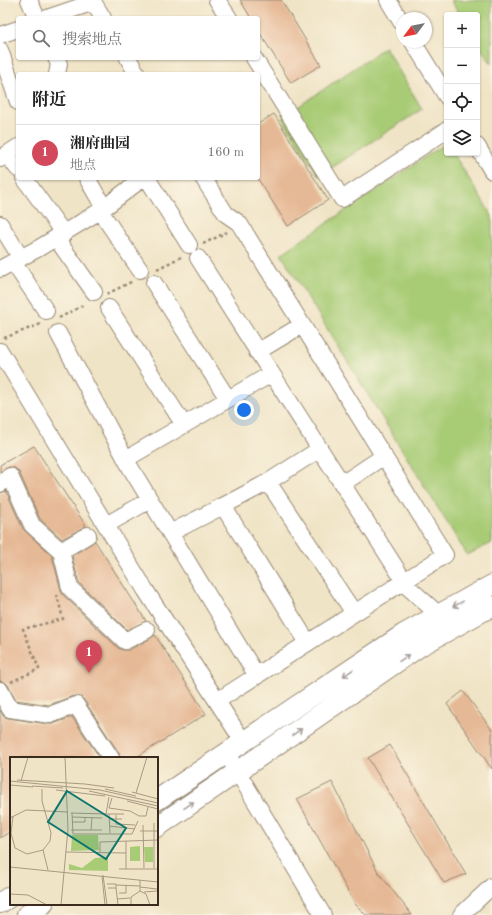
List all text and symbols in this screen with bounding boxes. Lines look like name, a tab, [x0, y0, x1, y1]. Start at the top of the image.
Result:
north arrow	[396, 12, 432, 48]
map controls	[444, 12, 480, 156]
button: +	[444, 12, 480, 48]
search box	[16, 16, 260, 60]
icon: search	[30, 27, 52, 49]
text: 搜索地点	[62, 33, 122, 48]
button: −	[444, 48, 480, 84]
button: locate	[444, 84, 480, 120]
text: 附近	[32, 92, 66, 109]
button: layers	[444, 120, 480, 156]
text: 湘府曲园	[70, 137, 130, 152]
text: 1	[41, 146, 49, 159]
text: 160 m	[207, 146, 244, 159]
text: 地点	[70, 159, 96, 172]
your location	[234, 400, 254, 420]
one-way arrow	[452, 601, 464, 609]
pin: 1	[76, 640, 102, 673]
one-way arrow	[398, 654, 409, 662]
one-way arrow	[342, 669, 353, 677]
one-way arrow	[291, 728, 302, 736]
inset map	[10, 757, 158, 905]
one-way arrow	[184, 801, 195, 809]

